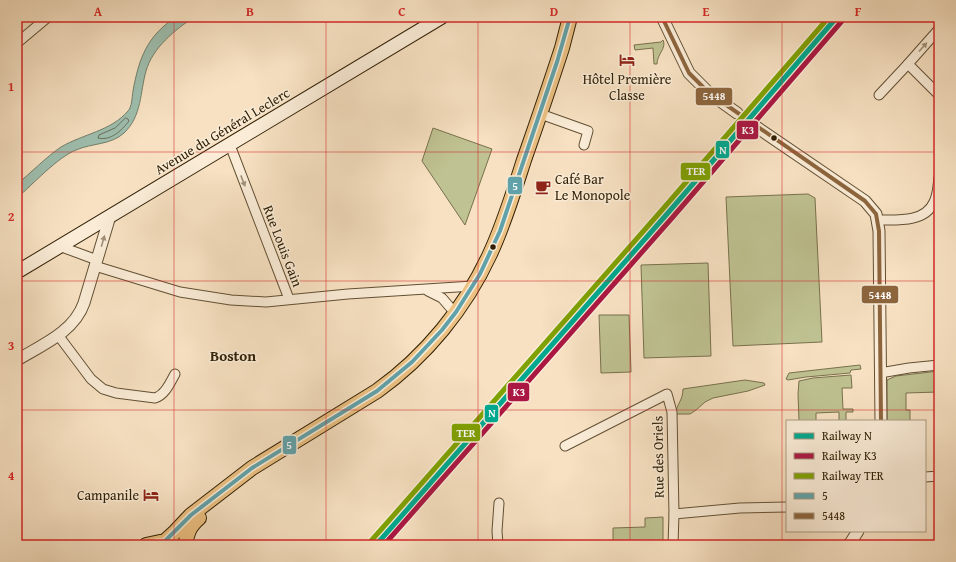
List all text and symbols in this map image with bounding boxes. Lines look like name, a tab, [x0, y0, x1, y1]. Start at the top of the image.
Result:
text: A	[94, 2, 103, 21]
text: B	[246, 2, 254, 21]
text: C	[398, 2, 406, 21]
text: D	[550, 2, 558, 21]
text: E	[703, 2, 710, 21]
text: F	[855, 2, 862, 21]
one-way arrow	[918, 42, 928, 52]
hotel icon: Hôtel Première Classe	[618, 51, 636, 69]
place label: Hôtel Première Classe	[583, 69, 672, 105]
text: 1	[8, 77, 14, 96]
street label: Avenue du Général Leclerc	[151, 83, 293, 179]
line badge: 5448	[695, 87, 733, 106]
text: 5448	[703, 88, 726, 104]
line badge: K3	[736, 120, 759, 140]
text: K3	[742, 122, 755, 138]
unlabelled marker	[769, 133, 779, 143]
line badge: N	[715, 140, 730, 159]
text: N	[719, 142, 727, 158]
line badge: TER	[680, 162, 711, 181]
text: TER	[686, 163, 706, 179]
place label: Café Bar Le Monopole	[555, 169, 631, 205]
one-way arrow	[241, 176, 247, 188]
line badge: 5	[507, 176, 523, 195]
text: 5	[512, 178, 518, 194]
cafe icon: Café Bar Le Monopole	[534, 178, 552, 196]
street label: Rue Louis Gain	[258, 202, 308, 290]
text: 2	[8, 207, 15, 226]
one-way arrow	[100, 235, 106, 247]
unlabelled marker	[488, 242, 498, 252]
line badge: 5448	[861, 285, 899, 304]
text: 5448	[869, 287, 892, 303]
text: 3	[8, 336, 14, 355]
district label: Boston	[210, 345, 256, 366]
line badge: K3	[507, 382, 530, 402]
text: K3	[513, 384, 526, 400]
line badge: N	[484, 404, 499, 423]
text: N	[488, 405, 496, 421]
street label: Rue des Oriels	[647, 416, 669, 498]
legend	[786, 420, 926, 532]
line badge: TER	[451, 423, 481, 442]
text: TER	[456, 425, 476, 441]
text: Railway N	[822, 427, 872, 444]
line badge: 5	[282, 435, 297, 455]
text: 5	[286, 437, 292, 453]
text: Railway K3	[822, 447, 877, 464]
text: 4	[8, 466, 15, 485]
text: Railway TER	[822, 467, 884, 484]
place label: Campanile	[77, 485, 139, 505]
hotel icon: Campanile	[142, 486, 160, 504]
text: 5	[822, 487, 828, 504]
text: 5448	[822, 507, 845, 524]

